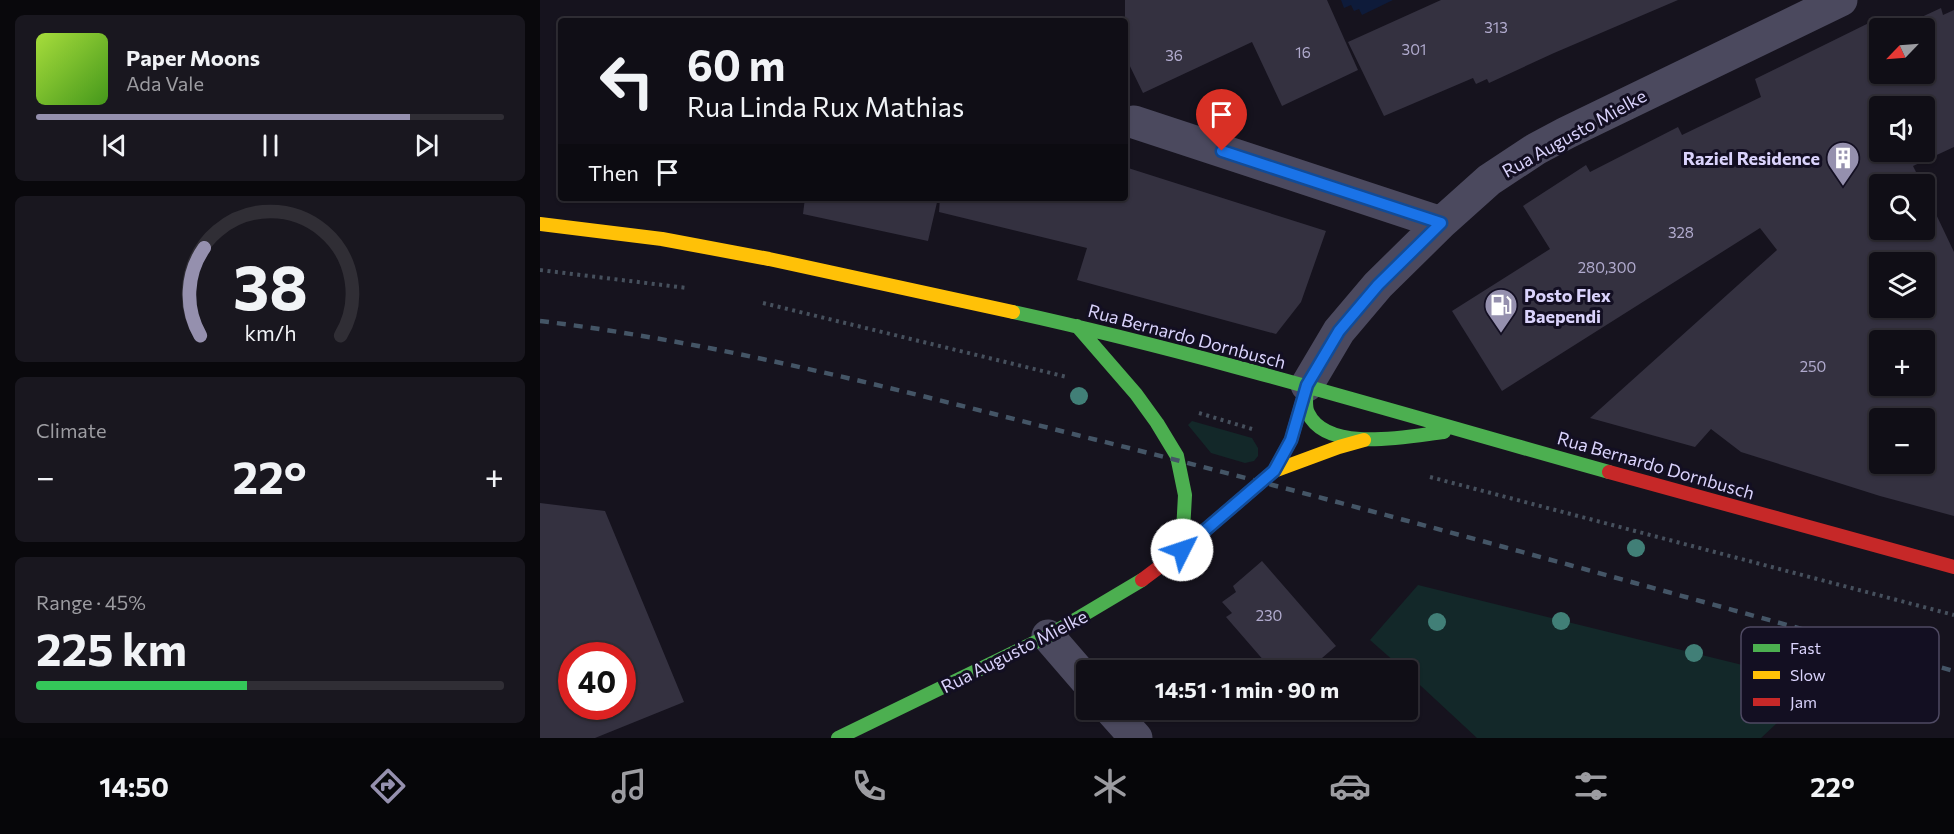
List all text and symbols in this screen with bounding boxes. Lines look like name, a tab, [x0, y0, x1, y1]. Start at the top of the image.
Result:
house number: 313	[1484, 18, 1508, 36]
north arrow	[1869, 18, 1935, 84]
map controls	[1869, 18, 1935, 474]
text: 60 m	[687, 38, 786, 90]
house number: 301	[1402, 40, 1426, 58]
icon: left	[588, 42, 666, 120]
house number: 16	[1295, 43, 1311, 61]
text: Paper Moons	[126, 44, 260, 71]
house number: 36	[1165, 46, 1183, 64]
text: Ada Vale	[126, 71, 204, 95]
street label: Rua Augusto Mielke	[1498, 84, 1650, 182]
pin	[1196, 89, 1247, 151]
text: Rua Linda Rux Mathias	[687, 90, 964, 123]
button: sound	[1869, 96, 1935, 162]
icon: arrive	[1205, 98, 1238, 131]
icon: previous	[98, 129, 131, 162]
icon: pause	[254, 129, 287, 162]
icon: next	[410, 129, 443, 162]
building icon: Raziel Residence	[1825, 140, 1861, 187]
place label: Raziel Residence	[1683, 147, 1820, 169]
icon: arrive	[651, 156, 684, 189]
text: Then	[588, 159, 639, 186]
button: search	[1869, 174, 1935, 240]
house number: 328	[1668, 223, 1694, 241]
text: 38	[233, 247, 307, 323]
button: layers	[1869, 252, 1935, 318]
house number: 280,300	[1578, 258, 1636, 276]
place label: Posto Flex Baependi	[1524, 284, 1611, 327]
fuel station icon: Posto Flex Baependi	[1483, 287, 1519, 334]
street label: Rua Bernardo Dornbusch	[1086, 299, 1288, 373]
text: km/h	[244, 319, 296, 345]
button: +	[1869, 330, 1935, 396]
house number: 250	[1800, 357, 1826, 375]
button: −	[1869, 408, 1935, 474]
text: Climate	[36, 418, 106, 442]
street label: Rua Bernardo Dornbusch	[1555, 426, 1757, 504]
text: 22°	[233, 448, 307, 503]
text: −	[36, 455, 55, 496]
text: +	[485, 455, 504, 496]
position arrow	[1150, 518, 1214, 582]
text: Range · 45%	[36, 590, 146, 614]
street label: Rua Augusto Mielke	[937, 605, 1091, 697]
house number: 230	[1256, 606, 1282, 624]
text: 225 km	[36, 620, 187, 675]
legend	[1741, 627, 1939, 723]
text: Fast	[1790, 638, 1821, 657]
speed limit sign: 40	[558, 642, 636, 720]
text: Slow	[1790, 665, 1826, 684]
text: 14:51 · 1 min · 90 m	[1155, 676, 1339, 703]
text: Jam	[1790, 692, 1817, 711]
icon: directions	[367, 765, 409, 807]
icon: music	[608, 765, 650, 807]
icon: phone	[848, 765, 890, 807]
icon: climate	[1089, 765, 1131, 807]
icon: car	[1329, 765, 1371, 807]
icon: filters	[1570, 765, 1612, 807]
text: 14:50	[99, 770, 169, 803]
text: 22°	[1810, 770, 1855, 803]

